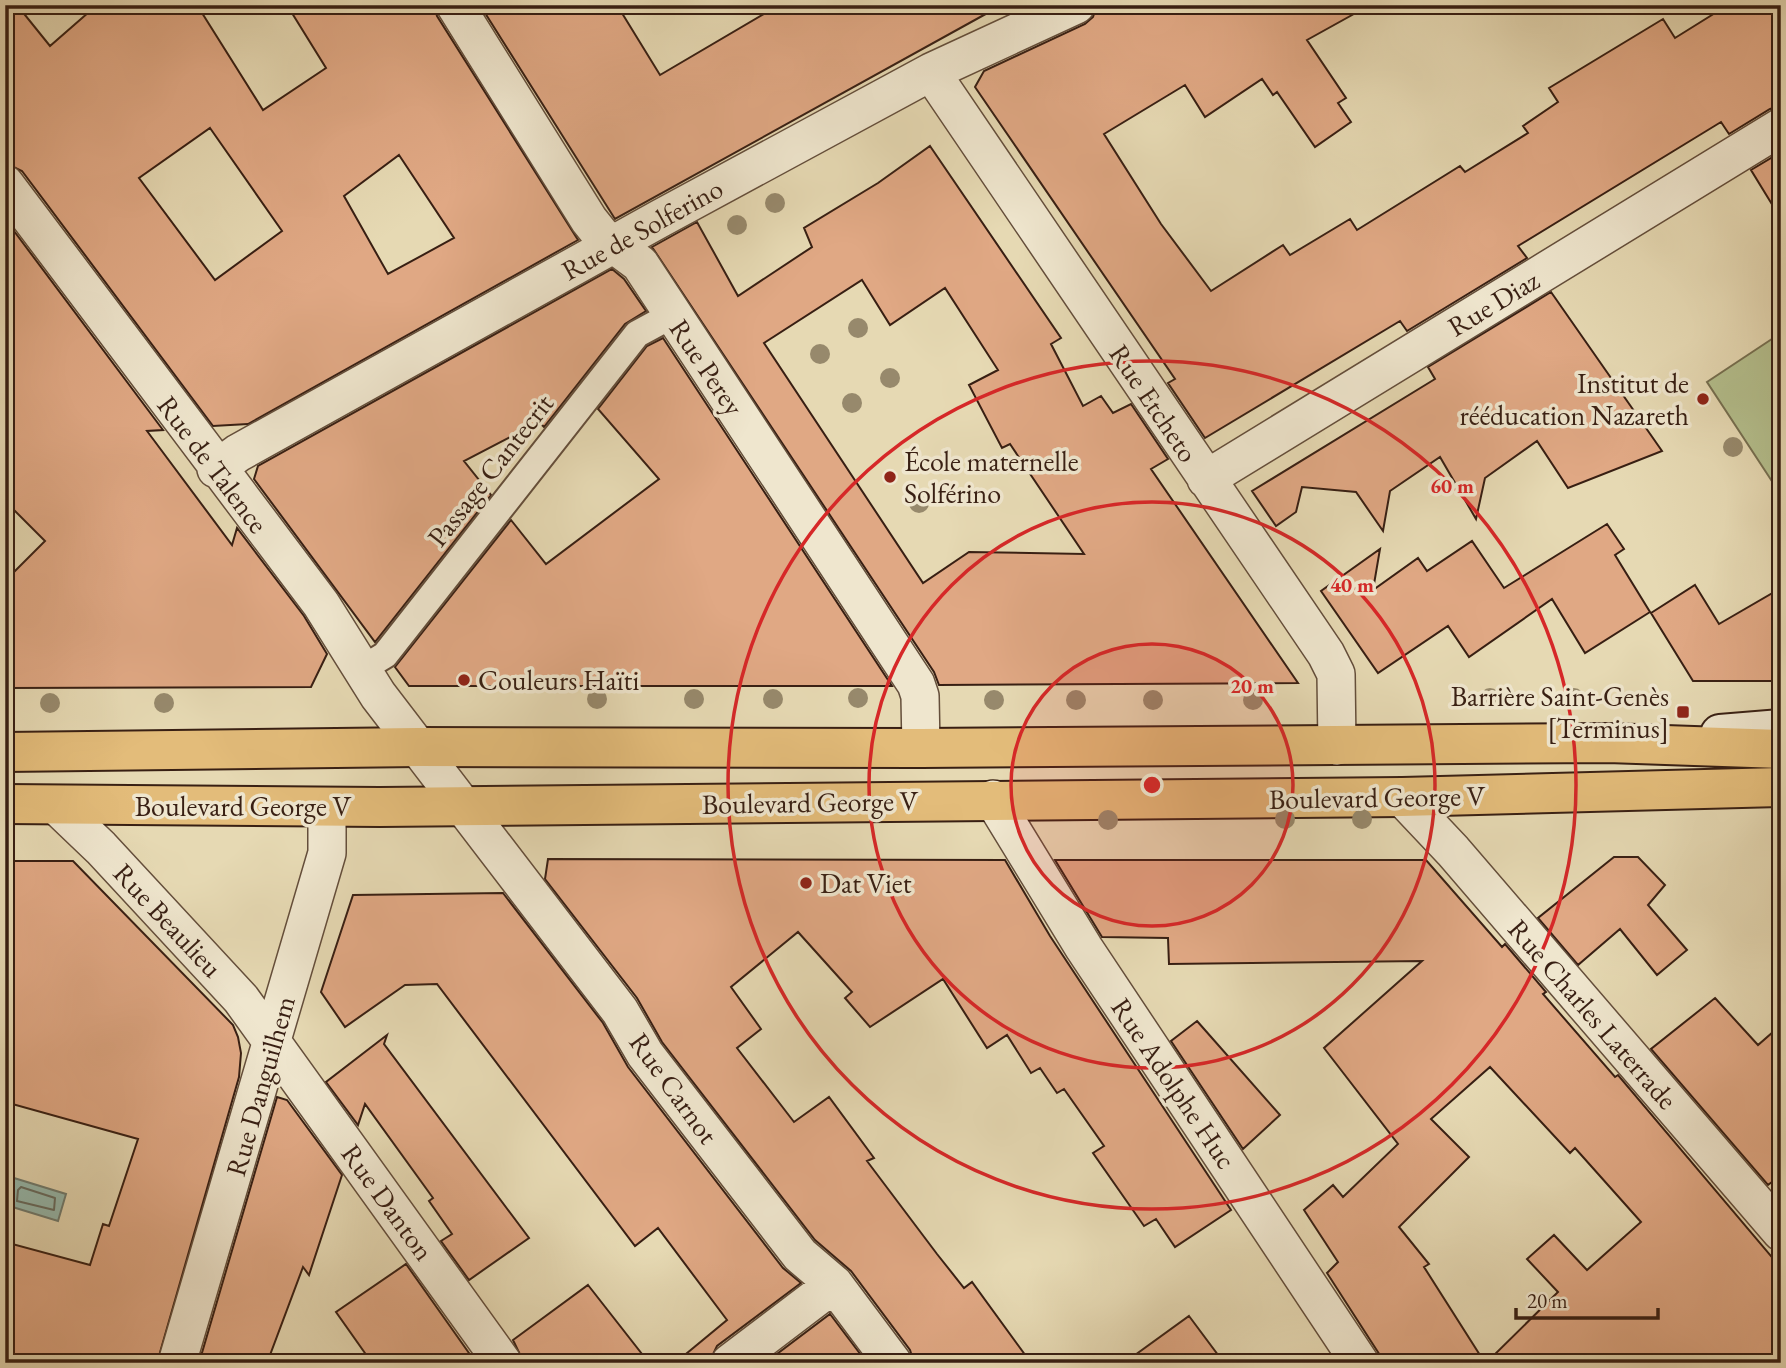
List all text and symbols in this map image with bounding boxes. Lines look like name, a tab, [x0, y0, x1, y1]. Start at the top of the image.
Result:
street label: Rue de Solferino	[555, 170, 729, 288]
street label: Rue Diaz	[1441, 261, 1546, 344]
street label: Rue Perey	[662, 312, 753, 423]
street label: Rue Etcheto	[1101, 337, 1207, 469]
place label: Institut de rééducation Nazareth	[1459, 365, 1689, 433]
street label: Passage Cantecrit	[419, 386, 561, 554]
street label: Rue de Talence	[150, 388, 276, 540]
marker: Institut de rééducation Nazareth	[1695, 391, 1711, 407]
place label: École maternelle Solférino	[904, 443, 1079, 511]
marker: École maternelle Solférino	[882, 469, 898, 485]
text: 60 m	[1430, 472, 1474, 499]
text: 40 m	[1330, 571, 1374, 598]
place label: Couleurs Haïti	[478, 662, 639, 698]
marker: Couleurs Haïti	[456, 672, 472, 688]
text: 20 m	[1230, 672, 1274, 699]
place label: Barrière Saint-Genès [Terminus]	[1451, 678, 1669, 746]
marker: Barrière Saint-Genès [Terminus]	[1675, 704, 1691, 720]
centre of rings	[1140, 773, 1164, 797]
street label: Boulevard George V	[1268, 777, 1486, 817]
street label: Boulevard George V	[701, 782, 919, 822]
street label: Boulevard George V	[135, 788, 351, 824]
street label: Rue Beaulieu	[106, 855, 230, 985]
place label: Dat Viet	[820, 865, 912, 901]
marker: Dat Viet	[798, 875, 814, 891]
street label: Rue Charles Laterrade	[1501, 911, 1686, 1117]
street label: Rue Danguilhem	[217, 991, 303, 1180]
street label: Rue Adolphe Huc	[1103, 991, 1245, 1175]
street label: Rue Carnot	[621, 1025, 727, 1151]
street label: Rue Danton	[334, 1137, 443, 1268]
scale bar	[1516, 1277, 1658, 1321]
text: 20 m	[1527, 1287, 1568, 1314]

